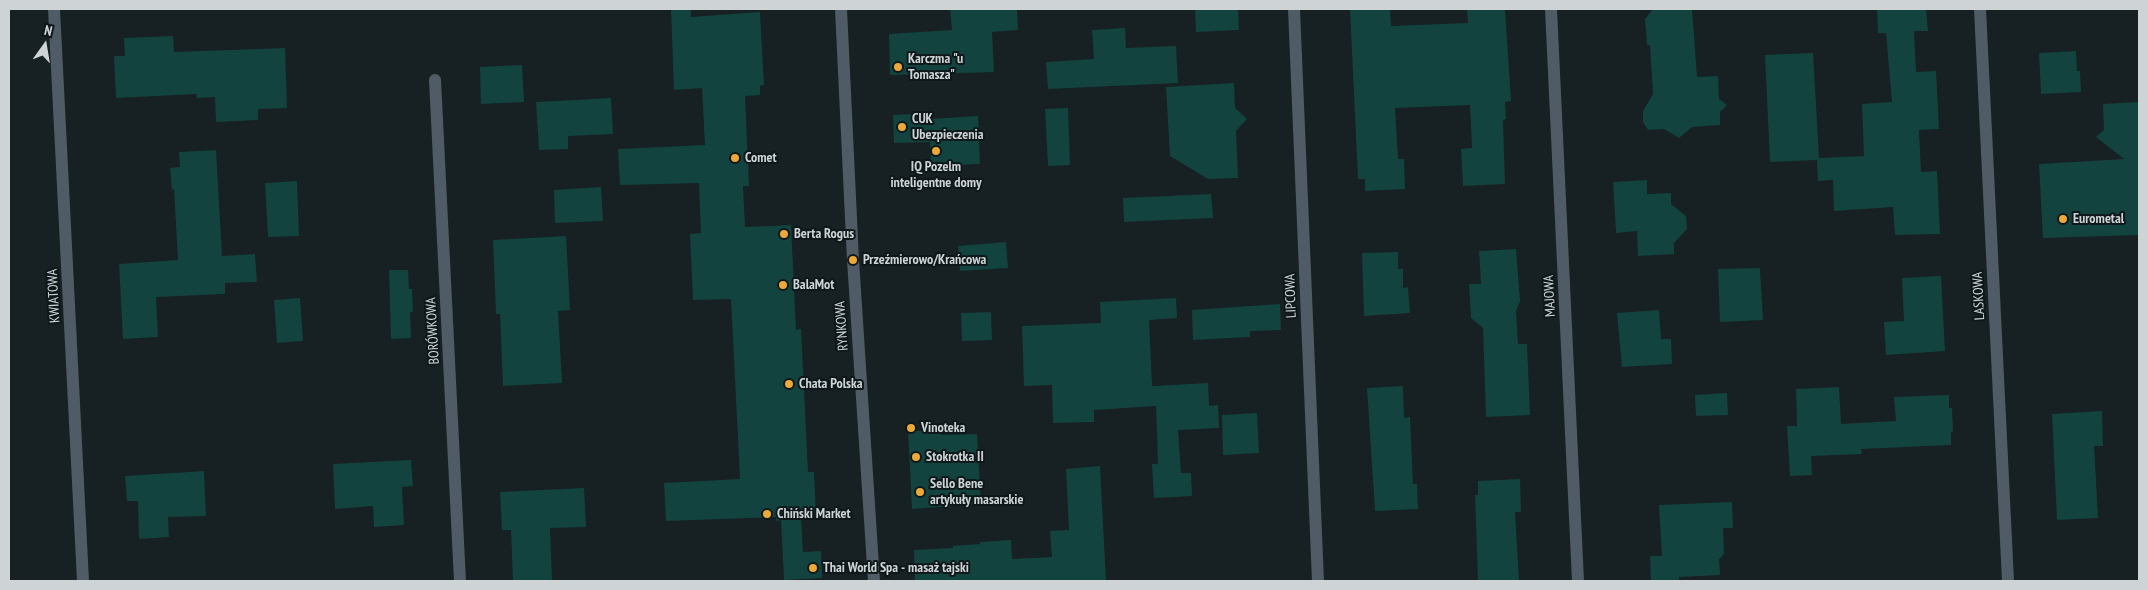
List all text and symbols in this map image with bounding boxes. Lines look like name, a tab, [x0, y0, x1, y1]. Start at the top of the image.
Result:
north arrow	[20, 20, 70, 70]
text: N	[43, 21, 54, 40]
place label: Karczma "u Tomasza"	[908, 51, 963, 84]
marker: Karczma "u Tomasza"	[892, 61, 904, 73]
place label: CUK Ubezpieczenia	[912, 111, 983, 144]
marker: CUK Ubezpieczenia	[896, 121, 908, 133]
marker: IQ Pozelm inteligentne domy	[930, 145, 942, 157]
place label: Comet	[745, 150, 777, 166]
marker: Comet	[729, 152, 741, 164]
place label: IQ Pozelm inteligentne domy	[890, 159, 982, 192]
place label: Eurometal	[2073, 211, 2124, 227]
marker: Eurometal	[2057, 213, 2069, 225]
place label: Berta Rogus	[794, 226, 854, 242]
marker: Berta Rogus	[778, 228, 790, 240]
place label: Przeźmierowo/Krańcowa	[863, 252, 986, 268]
marker: Przeźmierowo/Krańcowa	[847, 254, 859, 266]
street label: KWIATOWA	[44, 269, 64, 323]
street label: LASKOWA	[1969, 271, 1989, 321]
street label: LIPCOWA	[1282, 274, 1300, 318]
street label: MAJOWA	[1541, 275, 1559, 317]
place label: BalaMot	[793, 277, 834, 293]
marker: BalaMot	[777, 279, 789, 291]
street label: BORÓWKOWA	[423, 297, 443, 365]
street label: RYNKOWA	[832, 301, 852, 351]
place label: Chata Polska	[799, 376, 863, 392]
marker: Chata Polska	[783, 378, 795, 390]
place label: Vinoteka	[921, 420, 965, 436]
marker: Vinoteka	[905, 422, 917, 434]
place label: Stokrotka II	[926, 449, 984, 465]
marker: Stokrotka II	[910, 451, 922, 463]
place label: Sello Bene artykuły masarskie	[930, 476, 1023, 508]
marker: Sello Bene artykuły masarskie	[914, 486, 926, 498]
place label: Chiński Market	[777, 506, 851, 522]
marker: Chiński Market	[761, 508, 773, 520]
place label: Thai World Spa - masaż tajski	[823, 560, 969, 576]
marker: Thai World Spa - masaż tajski	[807, 562, 819, 574]

